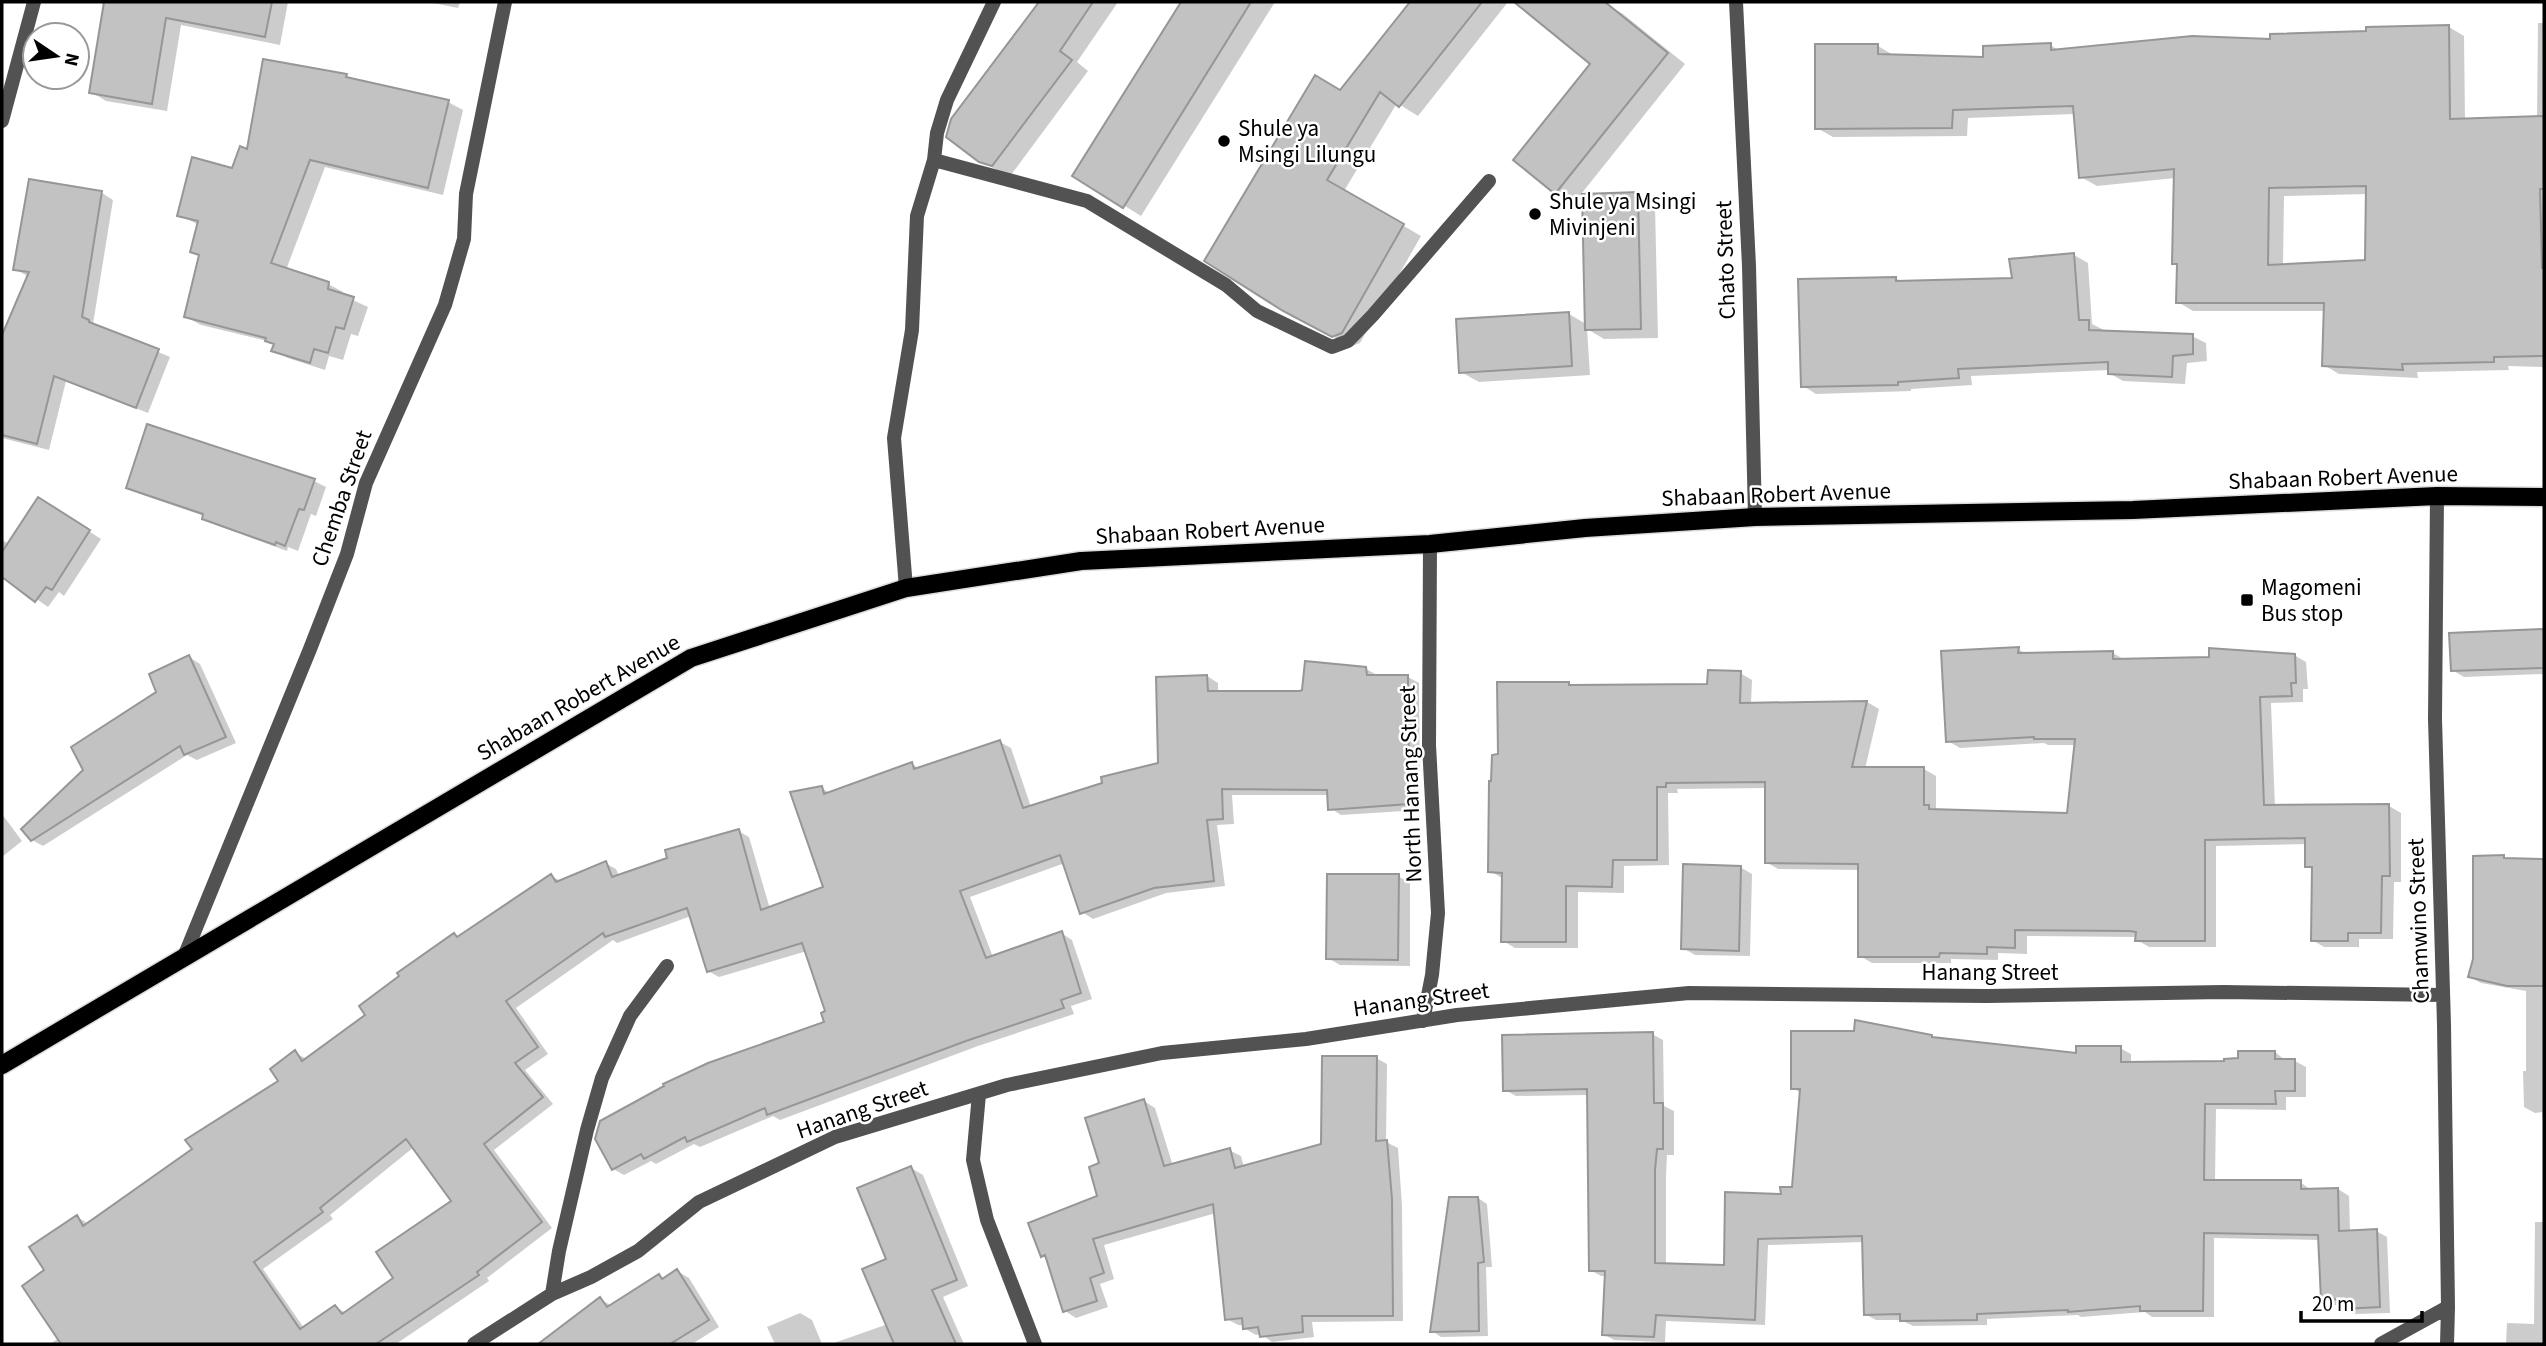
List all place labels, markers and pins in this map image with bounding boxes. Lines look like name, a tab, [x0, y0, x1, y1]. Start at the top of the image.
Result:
place label: Shule ya Msingi Lilungu	[1238, 112, 1376, 171]
marker: Shule ya Msingi Lilungu	[1216, 133, 1232, 149]
place label: Shule ya Msingi Mivinjeni	[1549, 185, 1697, 244]
marker: Shule ya Msingi Mivinjeni	[1527, 206, 1543, 222]
place label: Magomeni Bus stop	[2261, 571, 2362, 630]
marker: Magomeni Bus stop	[2239, 592, 2255, 608]

